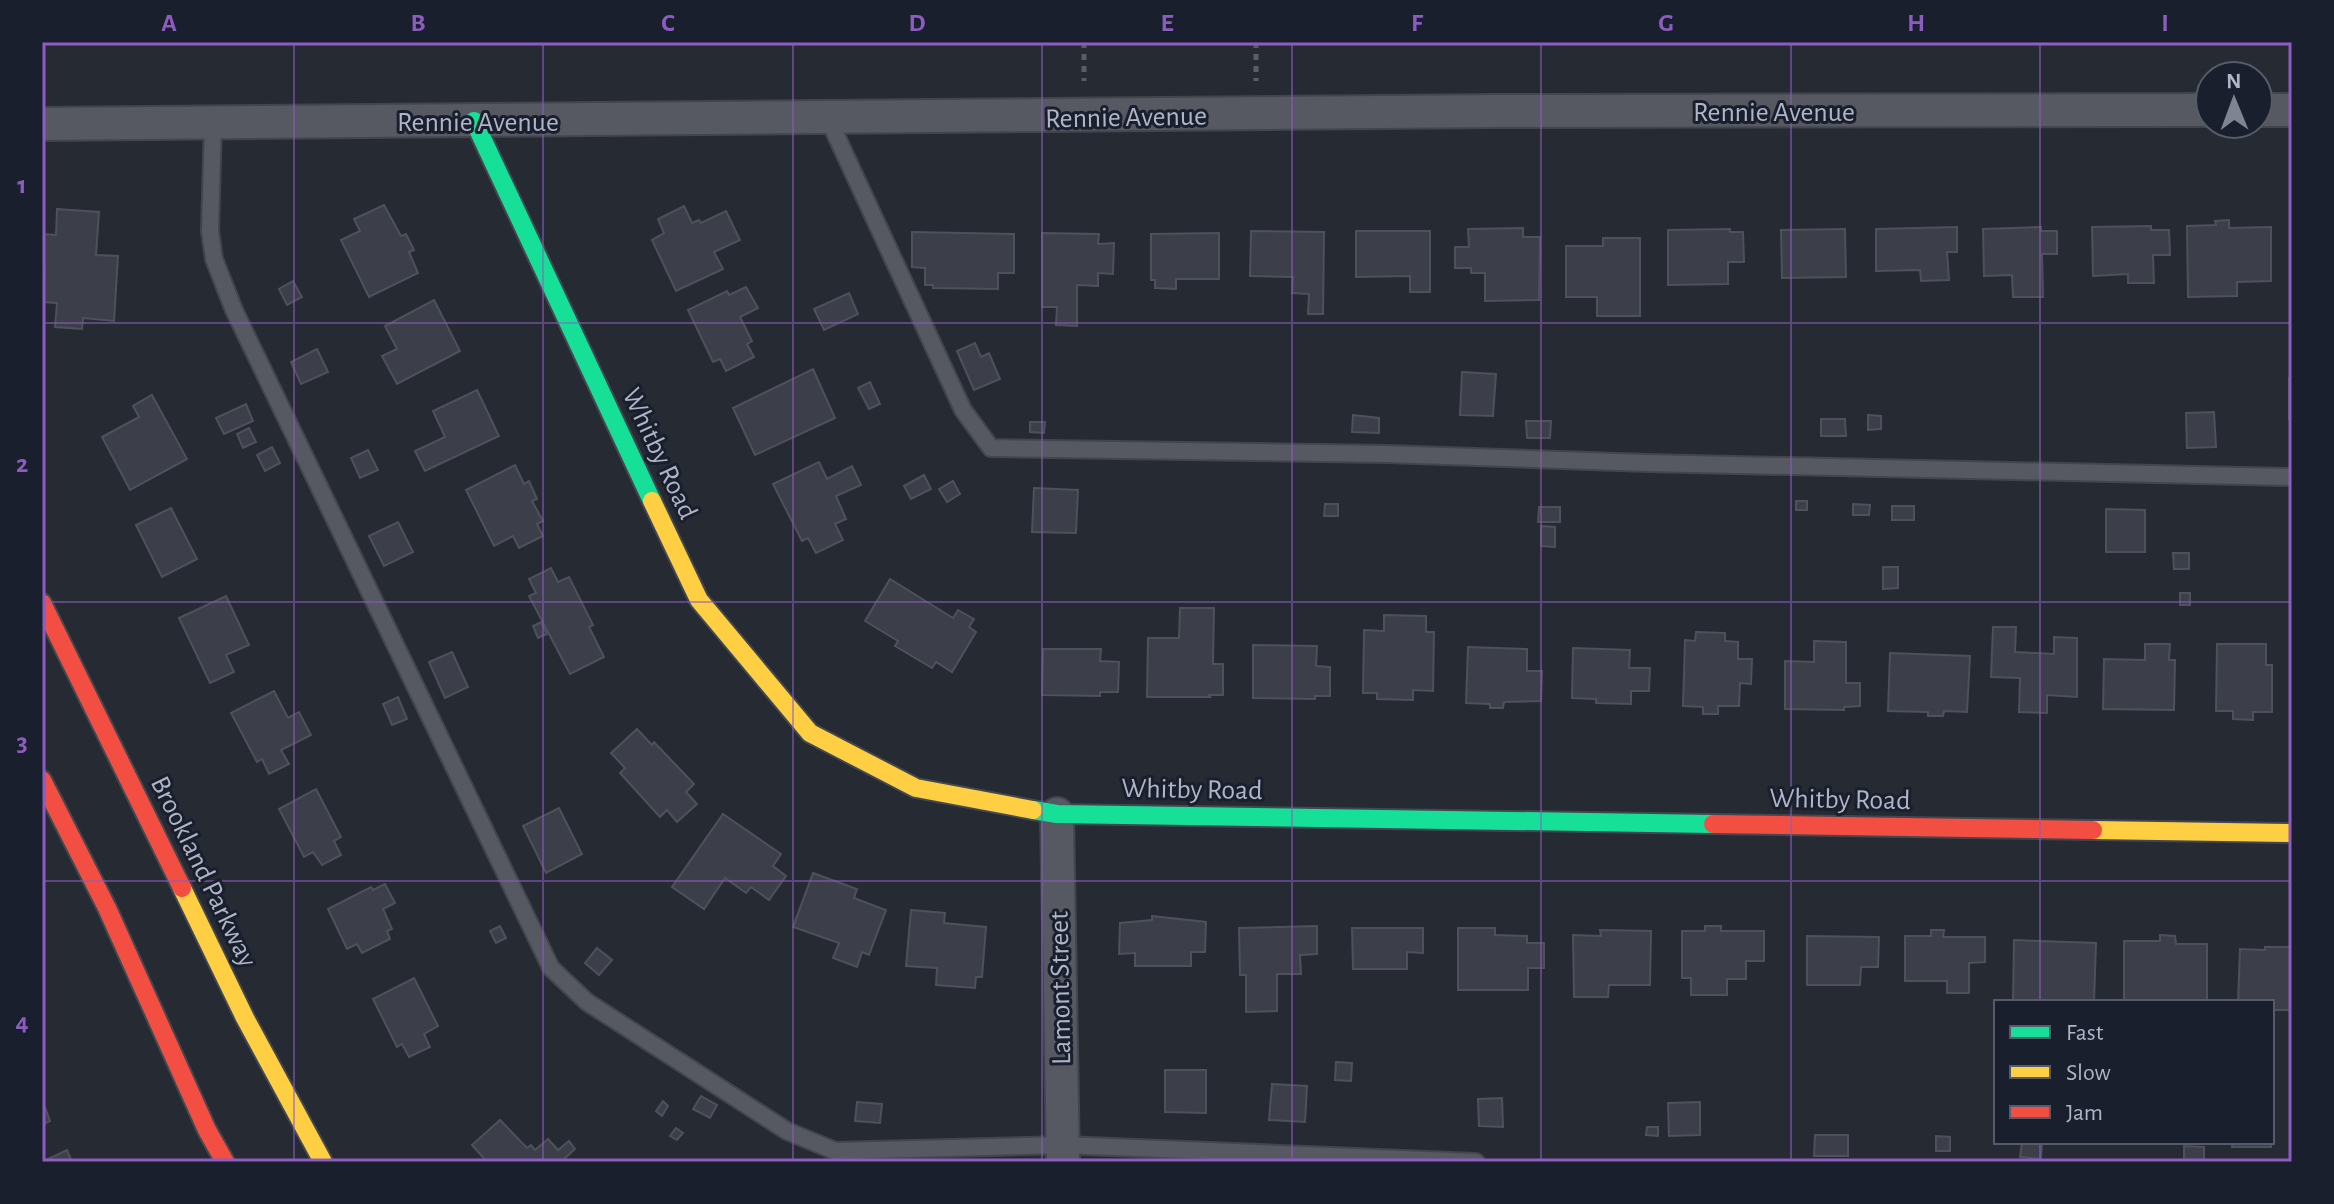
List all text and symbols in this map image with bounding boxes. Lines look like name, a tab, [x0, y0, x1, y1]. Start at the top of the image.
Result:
text: A	[161, 10, 177, 36]
text: B	[410, 10, 426, 36]
text: C	[661, 10, 675, 36]
text: D	[908, 10, 926, 36]
text: E	[1160, 10, 1174, 36]
text: F	[1411, 10, 1424, 36]
text: G	[1658, 10, 1674, 36]
text: H	[1907, 10, 1925, 36]
text: I	[2161, 10, 2169, 36]
north arrow	[2194, 60, 2274, 140]
text: N	[2226, 70, 2242, 92]
street label: Rennie Avenue	[1693, 99, 1855, 127]
street label: Rennie Avenue	[1045, 103, 1207, 133]
street label: Rennie Avenue	[397, 109, 559, 137]
text: 1	[17, 172, 27, 198]
street label: Whitby Road	[617, 384, 702, 524]
text: 2	[16, 451, 28, 477]
text: 3	[16, 730, 28, 756]
street label: Brookland Parkway	[145, 772, 261, 972]
street label: Whitby Road	[1121, 775, 1263, 805]
street label: Whitby Road	[1769, 785, 1911, 815]
street label: Lamont Street	[1046, 911, 1076, 1065]
legend	[1994, 1000, 2274, 1144]
text: 4	[15, 1009, 29, 1035]
text: Fast	[2066, 1021, 2104, 1045]
text: Slow	[2066, 1061, 2111, 1085]
text: Jam	[2066, 1101, 2103, 1125]

